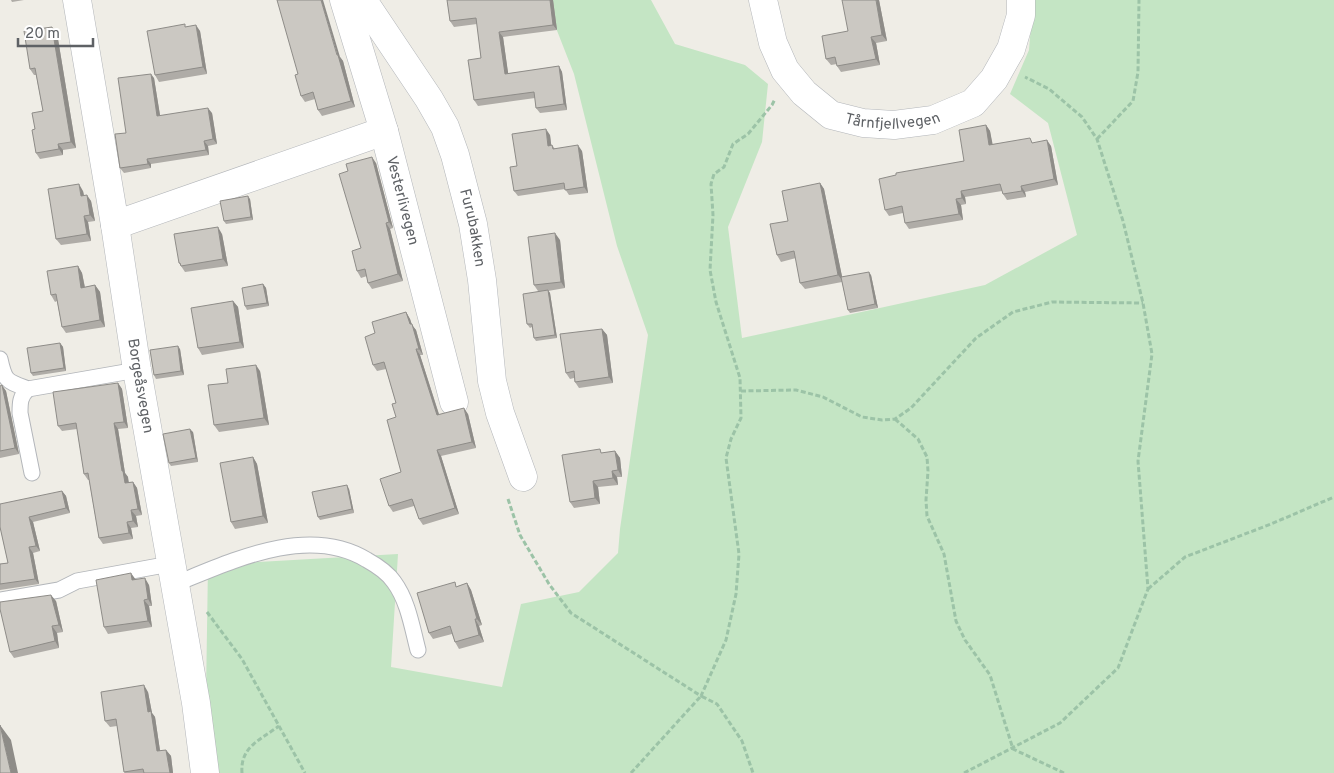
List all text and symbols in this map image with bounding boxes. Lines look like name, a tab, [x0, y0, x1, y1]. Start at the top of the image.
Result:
scale bar	[18, 15, 92, 47]
text: 20 m	[25, 25, 60, 44]
street label: Tårnfjellvegen	[843, 108, 943, 135]
street label: Vesterlivegen	[381, 154, 423, 247]
street label: Furubakken	[455, 187, 489, 268]
street label: Borgeåsvegen	[123, 337, 158, 435]

